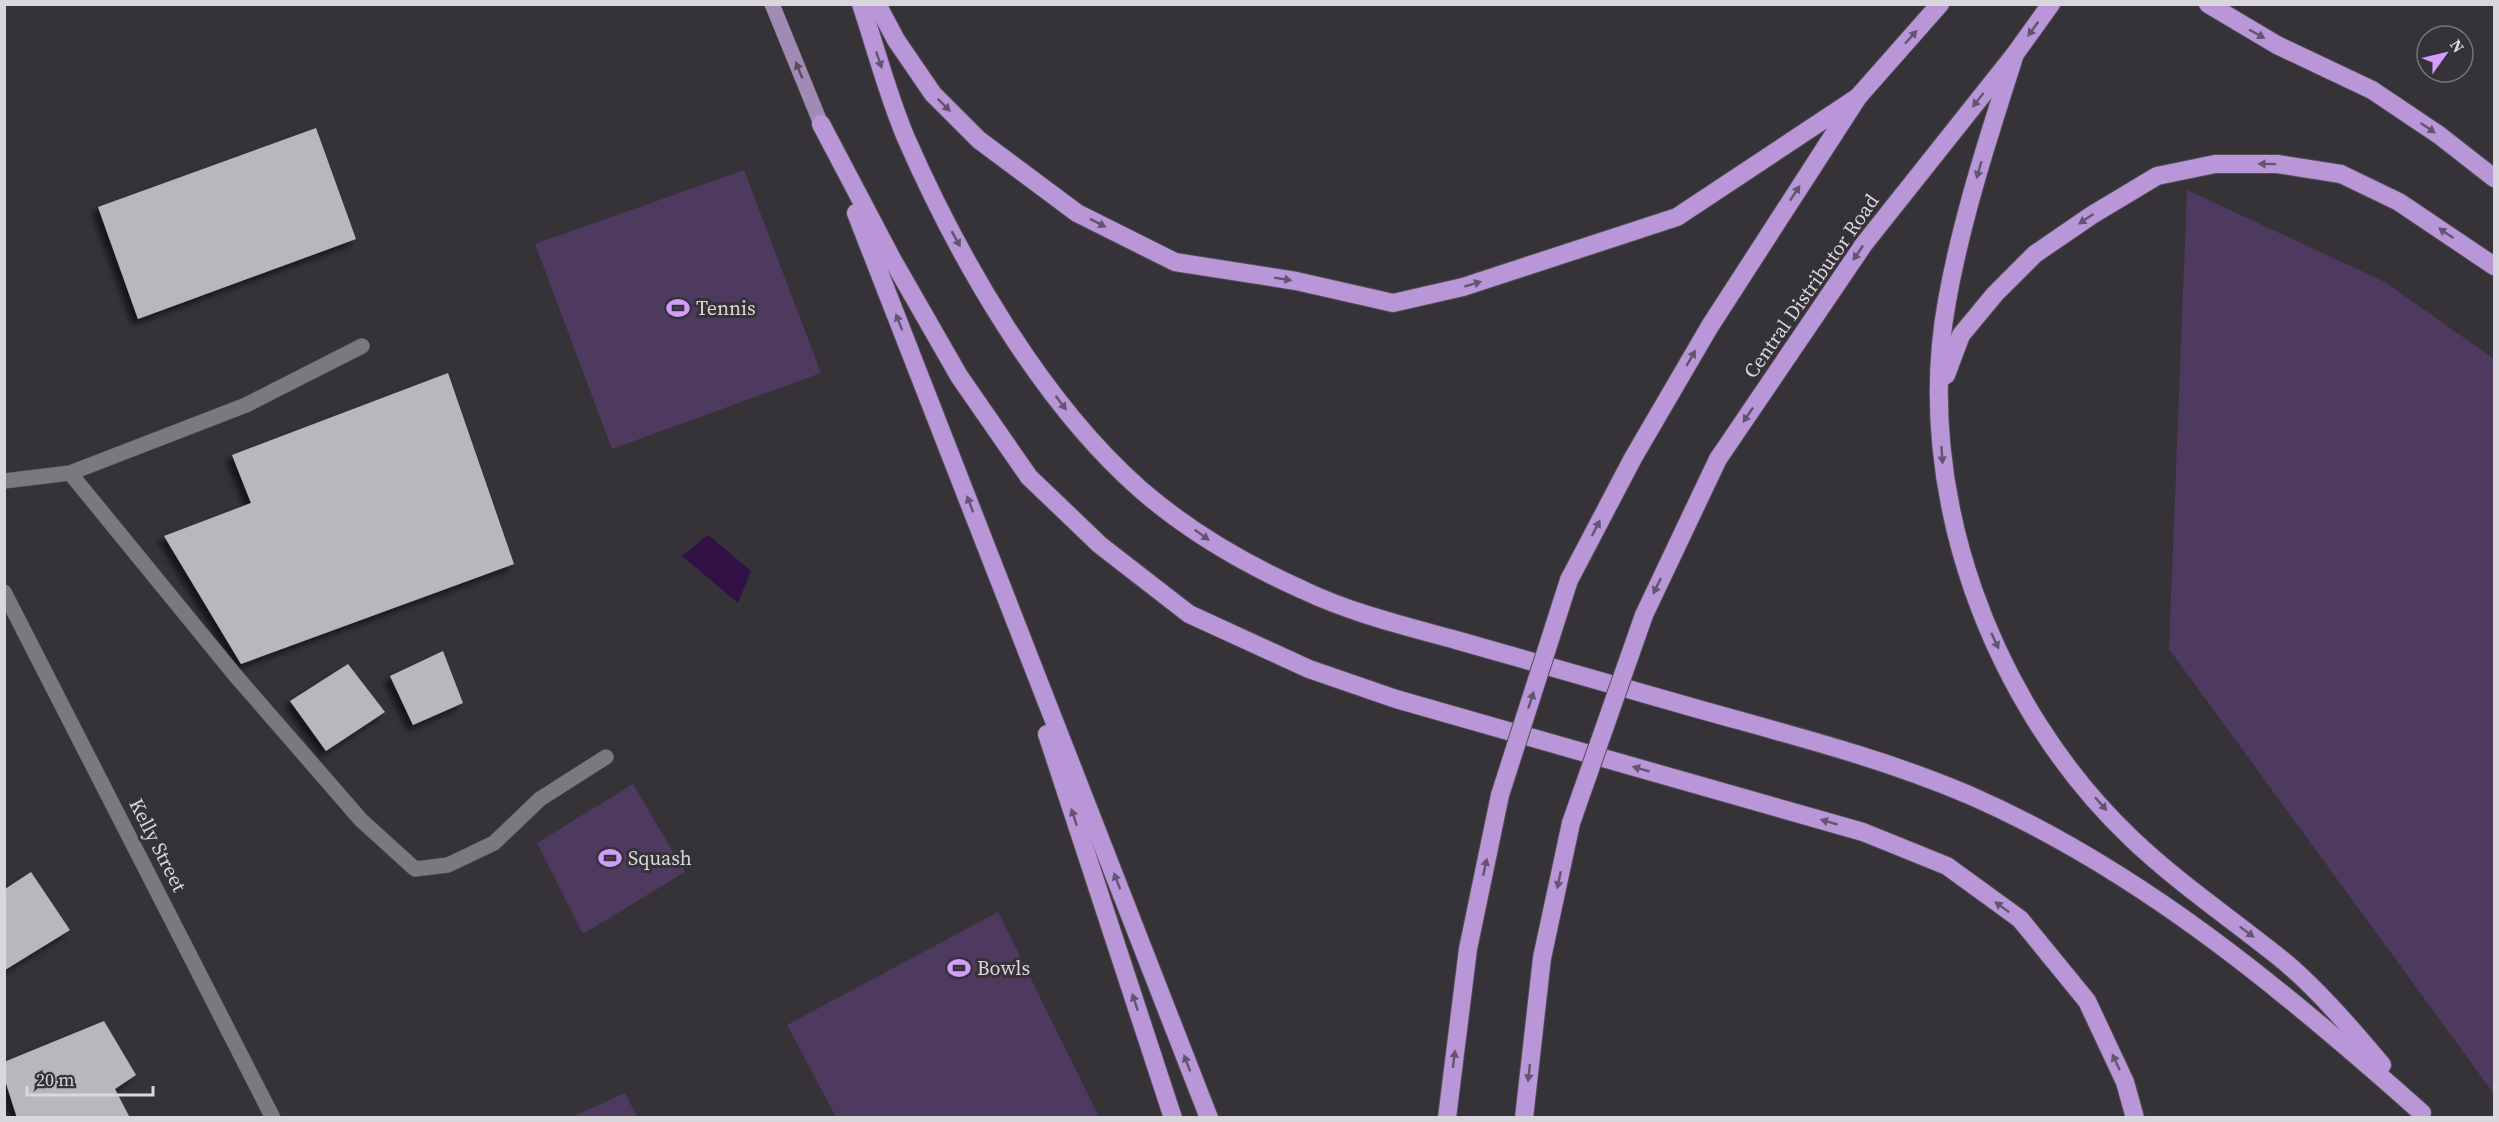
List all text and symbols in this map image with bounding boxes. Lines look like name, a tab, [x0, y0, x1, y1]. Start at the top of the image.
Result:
one-way arrow	[2027, 21, 2039, 37]
north arrow	[2415, 24, 2475, 84]
one-way arrow	[2249, 29, 2266, 39]
one-way arrow	[1904, 30, 1917, 45]
text: N	[2445, 35, 2470, 57]
one-way arrow	[875, 51, 885, 69]
one-way arrow	[794, 61, 803, 79]
one-way arrow	[1972, 92, 1985, 108]
one-way arrow	[937, 98, 951, 112]
one-way arrow	[2420, 122, 2437, 133]
one-way arrow	[2258, 160, 2277, 169]
one-way arrow	[1974, 161, 1984, 180]
one-way arrow	[1790, 185, 1801, 202]
street label: Central Distributor Road	[1737, 188, 1886, 384]
one-way arrow	[2078, 213, 2094, 224]
one-way arrow	[1090, 219, 1107, 228]
one-way arrow	[2438, 228, 2454, 239]
one-way arrow	[951, 230, 961, 247]
one-way arrow	[1853, 245, 1864, 261]
one-way arrow	[1273, 275, 1292, 284]
one-way arrow	[1464, 279, 1482, 288]
place label: Tennis	[696, 294, 756, 322]
sports icon: Tennis	[665, 295, 691, 321]
one-way arrow	[894, 313, 903, 331]
one-way arrow	[1686, 349, 1696, 366]
one-way arrow	[1054, 395, 1066, 410]
one-way arrow	[1743, 406, 1754, 423]
one-way arrow	[1937, 445, 1947, 464]
one-way arrow	[965, 495, 974, 513]
one-way arrow	[1591, 520, 1601, 537]
one-way arrow	[1194, 529, 1210, 541]
one-way arrow	[1653, 578, 1662, 595]
one-way arrow	[1991, 633, 2000, 650]
one-way arrow	[1527, 691, 1536, 709]
one-way arrow	[1632, 763, 1650, 773]
street label: Kelly Street	[123, 794, 194, 897]
one-way arrow	[2094, 796, 2107, 812]
one-way arrow	[1069, 808, 1079, 826]
one-way arrow	[1820, 817, 1838, 826]
place label: Squash	[628, 844, 692, 872]
sports icon: Squash	[597, 845, 623, 871]
one-way arrow	[1481, 858, 1491, 876]
one-way arrow	[1554, 871, 1563, 890]
one-way arrow	[1112, 872, 1121, 890]
one-way arrow	[1995, 901, 2011, 913]
one-way arrow	[2239, 926, 2254, 938]
place label: Bowls	[977, 954, 1030, 982]
sports icon: Bowls	[946, 955, 972, 981]
one-way arrow	[1130, 993, 1140, 1011]
one-way arrow	[1450, 1050, 1459, 1069]
one-way arrow	[1182, 1054, 1192, 1072]
one-way arrow	[2111, 1054, 2120, 1071]
scale bar	[27, 1059, 153, 1097]
one-way arrow	[1524, 1063, 1534, 1082]
text: 20 m	[36, 1067, 74, 1092]

